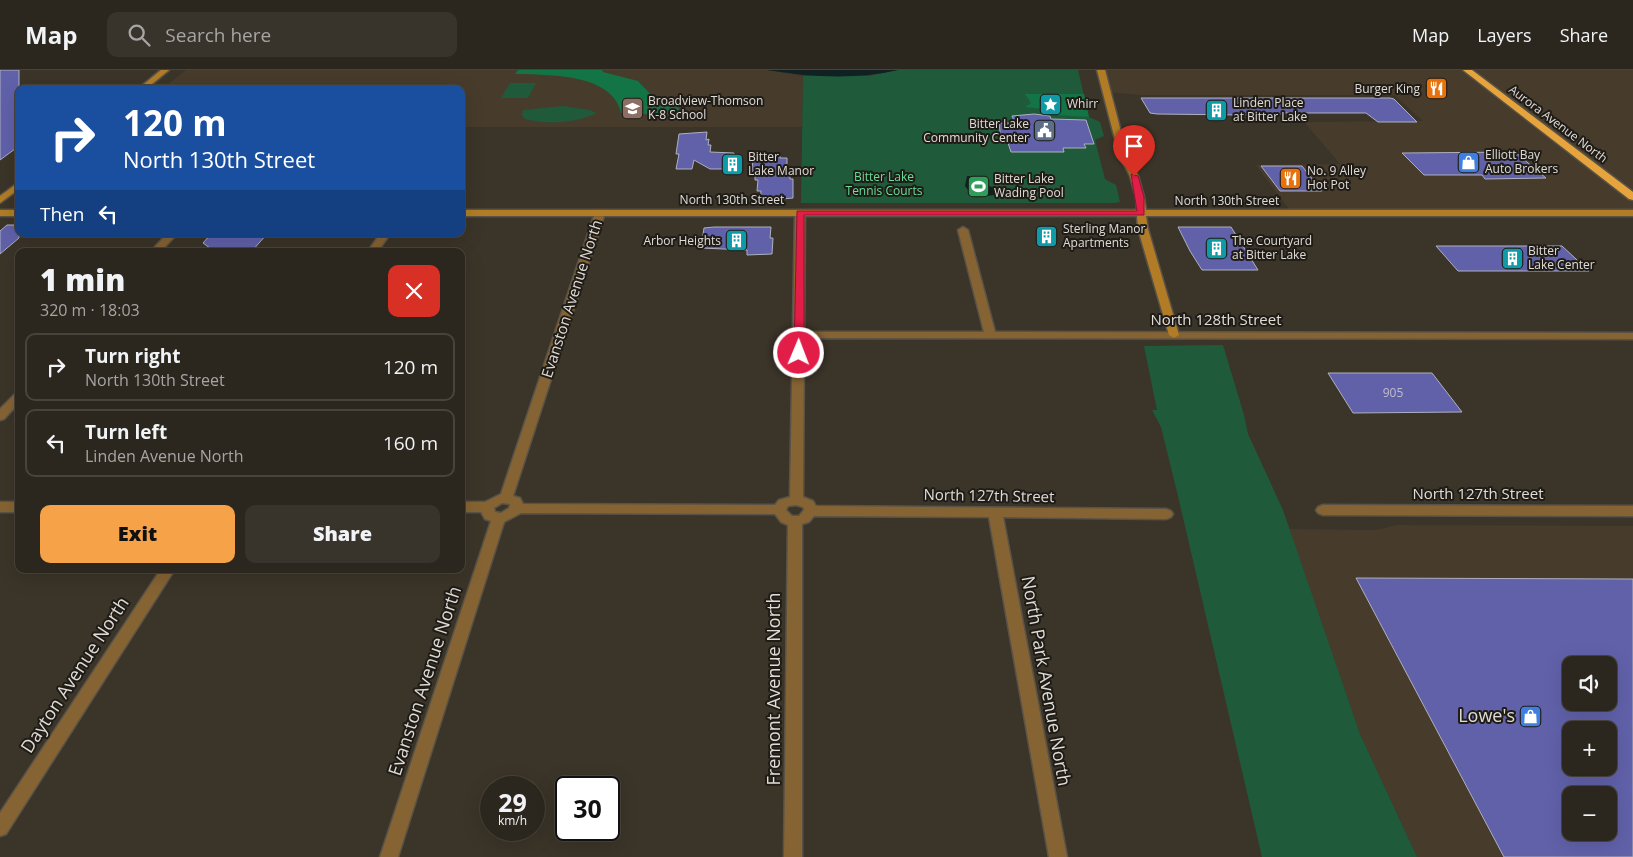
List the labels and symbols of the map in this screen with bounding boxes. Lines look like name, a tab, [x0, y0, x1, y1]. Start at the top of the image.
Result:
restaurant icon: Burger King	[1424, 77, 1448, 101]
place label: Burger King	[1354, 80, 1420, 97]
street label: Aurora Avenue North	[1505, 81, 1611, 166]
place label: Broadview-Thomson K-8 School	[648, 92, 763, 123]
place icon: Whirr	[1039, 92, 1063, 116]
place label: Linden Place at Bitter Lake	[1233, 94, 1307, 125]
place label: Whirr	[1067, 95, 1098, 112]
school or university icon: Broadview-Thomson K-8 School	[620, 96, 644, 120]
building icon: Linden Place at Bitter Lake	[1205, 98, 1229, 122]
place label: Bitter Lake Community Center	[923, 115, 1029, 146]
public building icon: Bitter Lake Community Center	[1033, 119, 1057, 143]
pin	[1113, 125, 1155, 176]
place label: Elliott Bay Auto Brokers	[1485, 146, 1558, 177]
place label: Bitter Lake Manor	[748, 148, 814, 179]
shop icon: Elliott Bay Auto Brokers	[1457, 150, 1481, 174]
building icon: Bitter Lake Manor	[720, 152, 744, 176]
place label: No. 9 Alley Hot Pot	[1307, 162, 1367, 193]
restaurant icon: No. 9 Alley Hot Pot	[1279, 166, 1303, 190]
park label: Bitter Lake Tennis Courts	[846, 168, 923, 199]
place label: Bitter Lake Wading Pool	[994, 170, 1064, 201]
sports icon: Bitter Lake Wading Pool	[966, 174, 990, 198]
street label: North 130th Street	[680, 191, 784, 208]
street label: North 130th Street	[1175, 192, 1279, 209]
street label: Evanston Avenue North	[536, 217, 606, 380]
place label: Sterling Manor Apartments	[1063, 220, 1146, 251]
building icon: Sterling Manor Apartments	[1035, 224, 1059, 248]
building icon: Arbor Heights	[725, 229, 749, 253]
place label: Arbor Heights	[643, 232, 721, 249]
place label: The Courtyard at Bitter Lake	[1232, 232, 1312, 263]
building icon: The Courtyard at Bitter Lake	[1204, 236, 1228, 260]
place label: Bitter Lake Center	[1528, 242, 1595, 273]
building icon: Bitter Lake Center	[1500, 246, 1524, 270]
street label: North 128th Street	[1151, 309, 1281, 329]
position arrow	[772, 326, 824, 378]
house number: 905	[1383, 384, 1403, 401]
street label: North 127th Street	[1413, 483, 1543, 503]
street label: North 127th Street	[923, 484, 1055, 506]
street label: North Park Avenue North	[1017, 574, 1077, 788]
street label: Evanston Avenue North	[382, 583, 466, 779]
street label: Dayton Avenue North	[15, 592, 134, 757]
street label: Fremont Avenue North	[761, 593, 785, 785]
place label: Lowe's	[1458, 703, 1515, 727]
shop icon: Lowe's	[1519, 704, 1543, 728]
speed limit sign: 30	[555, 776, 620, 841]

